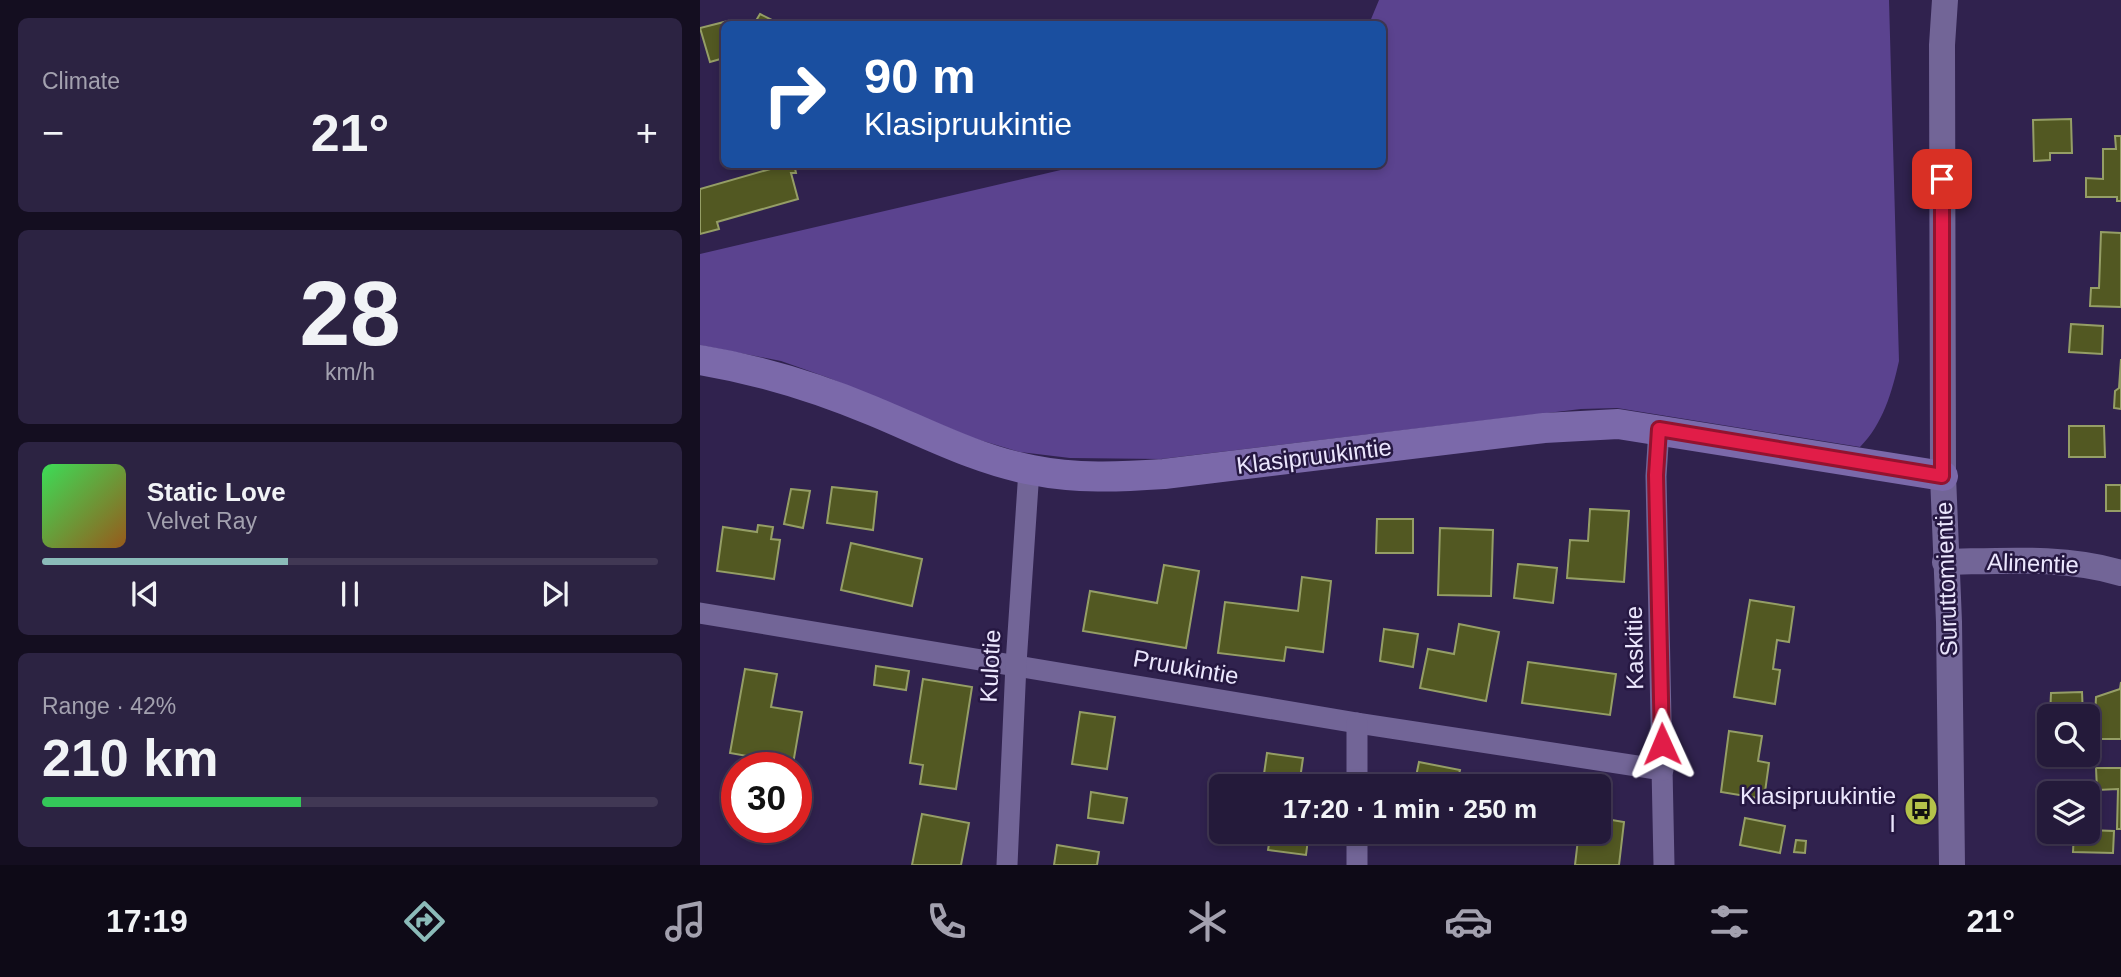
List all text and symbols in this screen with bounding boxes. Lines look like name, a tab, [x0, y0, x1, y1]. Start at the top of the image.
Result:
icon: right	[749, 49, 840, 140]
text: 90 m	[864, 49, 976, 103]
text: Climate	[42, 68, 120, 94]
text: 21°	[311, 104, 389, 162]
text: Klasipruukintie	[864, 106, 1072, 142]
text: −	[42, 112, 64, 154]
text: +	[636, 112, 658, 154]
pin	[1912, 149, 1972, 209]
icon: arrive	[1923, 160, 1961, 198]
text: 28	[299, 263, 401, 364]
text: km/h	[325, 359, 375, 385]
street label: Klasipruukintie	[1235, 433, 1393, 479]
text: Static Love	[147, 477, 286, 507]
street label: Suruttomientie	[1930, 501, 1962, 657]
text: Velvet Ray	[147, 508, 257, 534]
street label: Alinentie	[1987, 548, 2079, 578]
icon: previous	[126, 575, 164, 613]
icon: pause	[331, 575, 369, 613]
icon: next	[536, 575, 574, 613]
street label: Kaskitie	[1620, 606, 1648, 690]
street label: Kulotie	[975, 629, 1005, 703]
street label: Pruukintie	[1131, 644, 1241, 690]
text: Range · 42%	[42, 693, 176, 719]
map controls	[2037, 704, 2100, 844]
button: search	[2037, 704, 2100, 767]
position arrow	[1625, 707, 1699, 781]
text: 210 km	[42, 729, 218, 787]
speed limit sign: 30	[721, 752, 812, 843]
button: layers	[2037, 781, 2100, 844]
place label: Klasipruukintie I	[1740, 782, 1896, 837]
bus stop icon: Klasipruukintie I	[1902, 790, 1940, 828]
text: 17:20 · 1 min · 250 m	[1283, 794, 1537, 824]
icon: directions	[400, 897, 449, 946]
icon: music	[661, 897, 710, 946]
icon: phone	[922, 897, 971, 946]
icon: climate	[1183, 897, 1232, 946]
icon: car	[1444, 897, 1493, 946]
icon: filters	[1705, 897, 1754, 946]
text: 17:19	[106, 903, 188, 939]
text: 21°	[1967, 903, 2015, 939]

